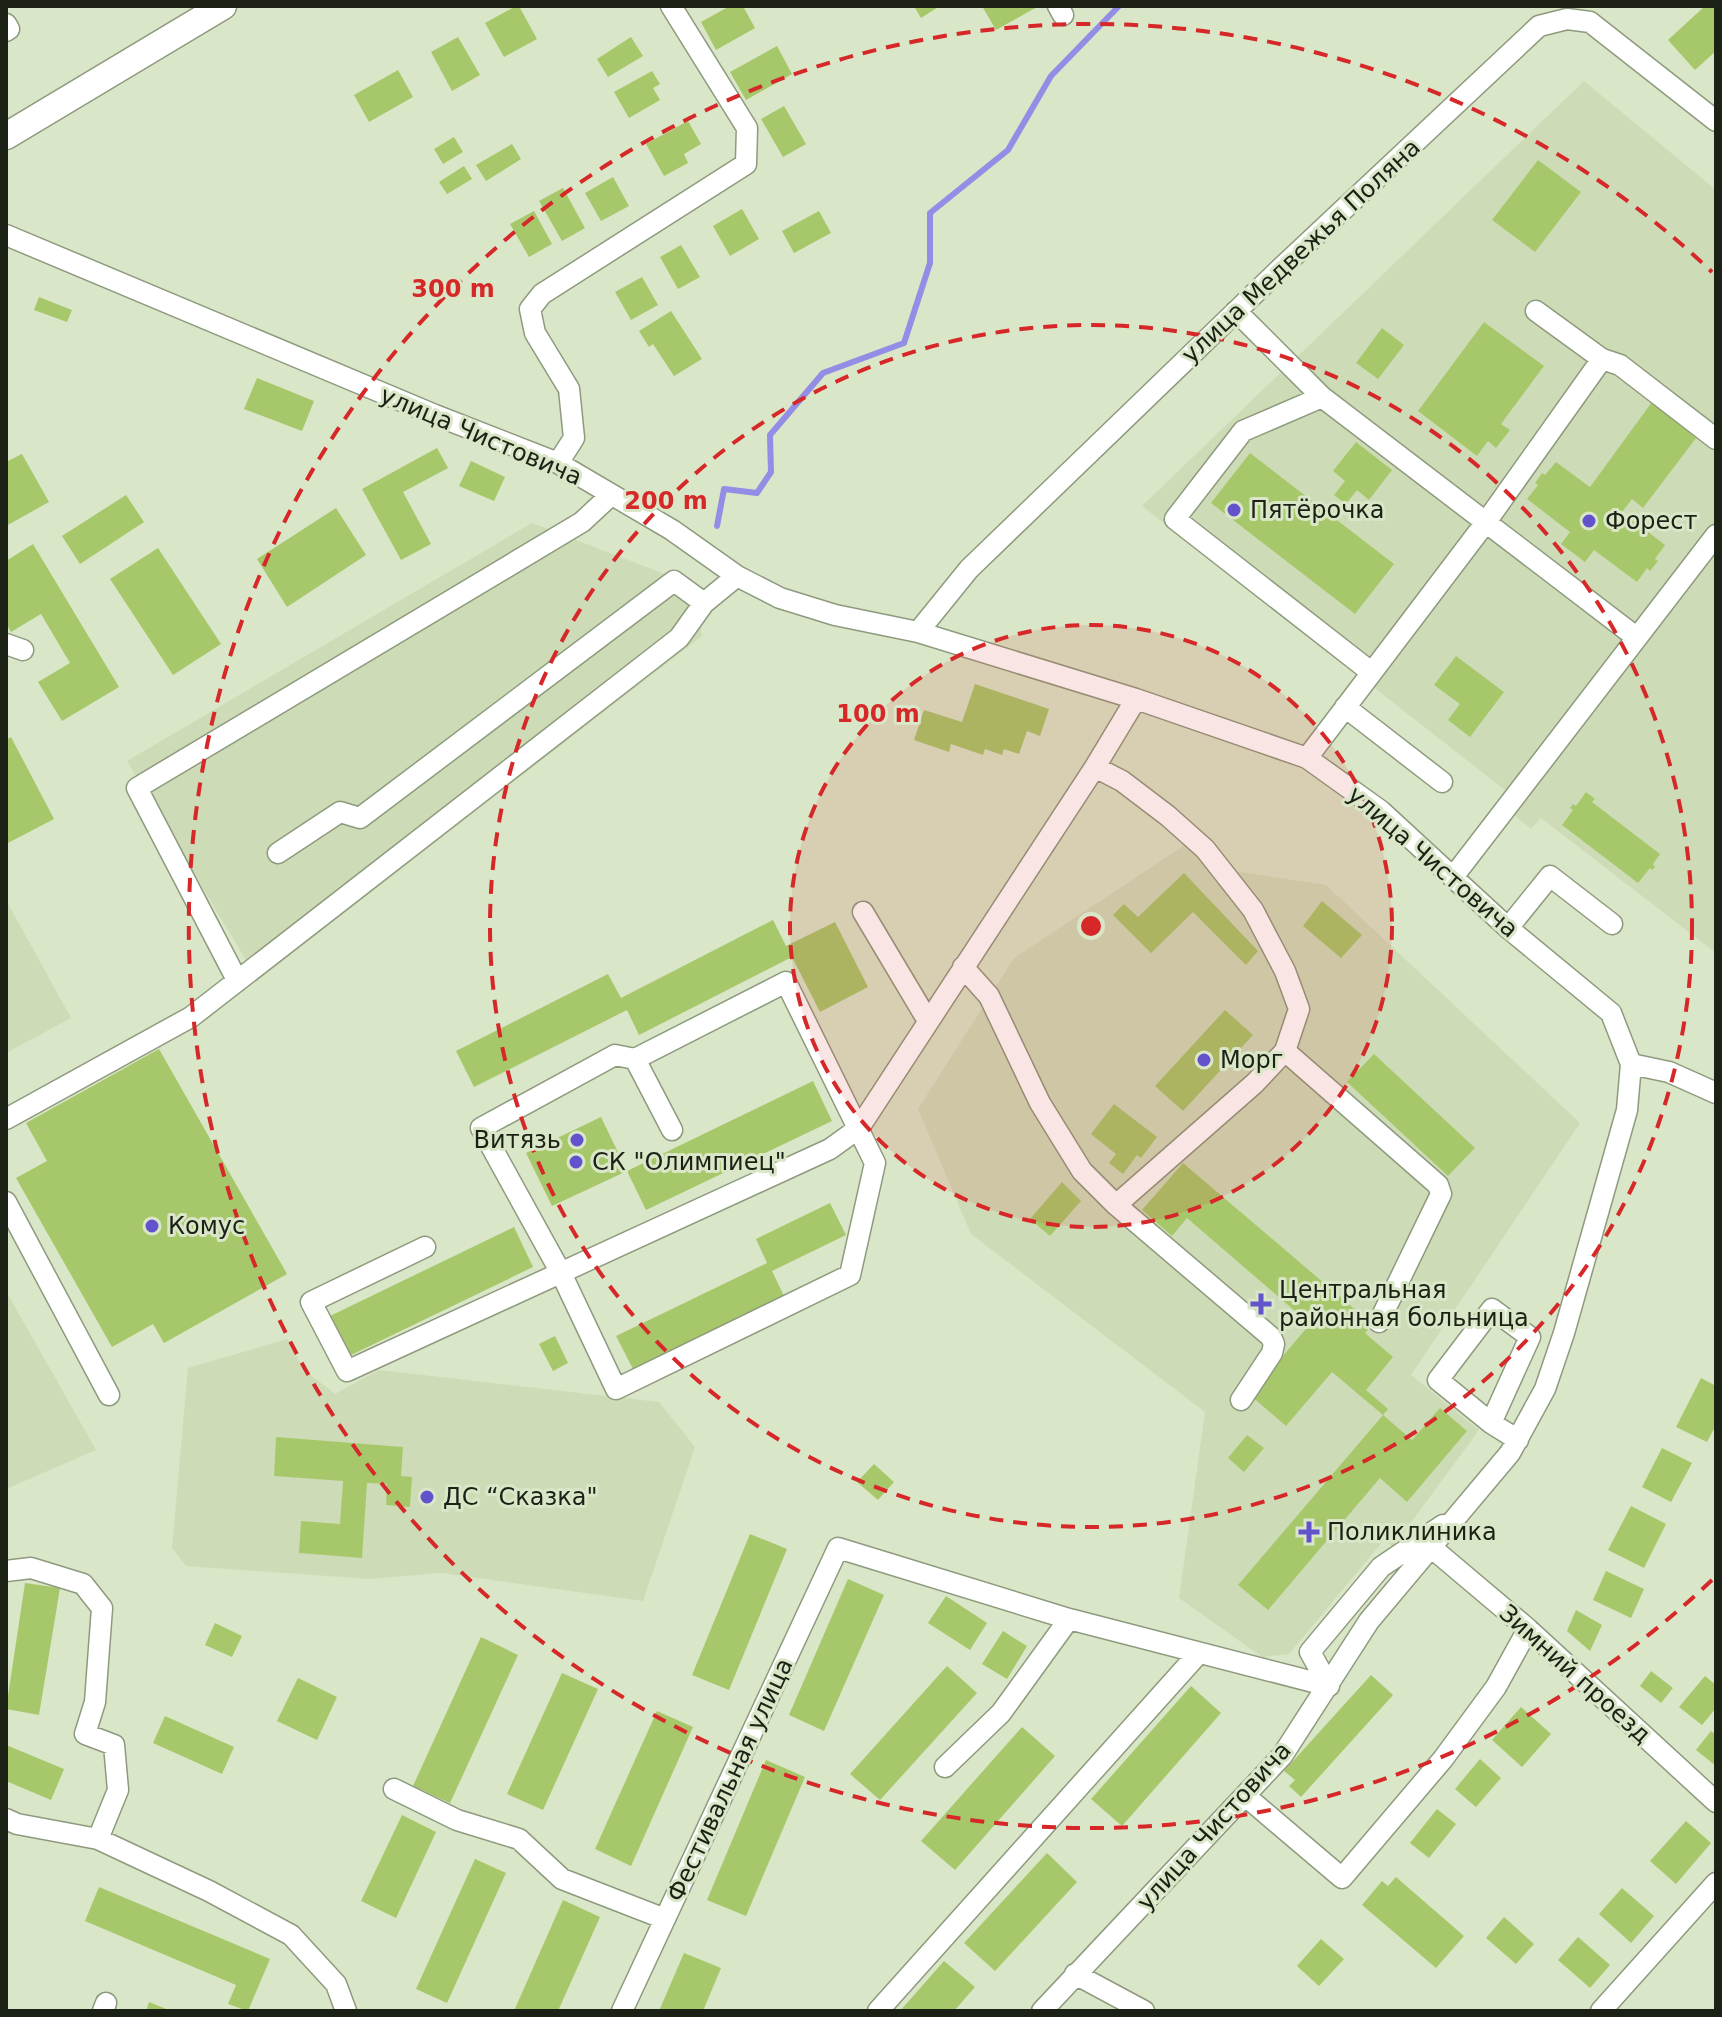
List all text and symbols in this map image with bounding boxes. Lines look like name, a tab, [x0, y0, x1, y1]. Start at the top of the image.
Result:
street label: улица Медвежья Поляна	[1176, 133, 1426, 369]
text: 300 m	[411, 275, 495, 303]
street label: улица Чистовича	[376, 381, 586, 491]
text: 200 m	[624, 487, 708, 515]
place label: Пятёрочка	[1250, 496, 1385, 524]
marker: Пятёрочка	[1225, 501, 1243, 519]
place label: Форест	[1605, 507, 1698, 535]
marker: Форест	[1580, 512, 1598, 530]
text: 100 m	[836, 700, 920, 728]
street label: улица Чистовича	[1342, 780, 1524, 944]
centre of rings	[1077, 912, 1105, 940]
place label: Морг	[1220, 1046, 1283, 1074]
marker: Морг	[1195, 1051, 1213, 1069]
place label: Витязь	[474, 1126, 561, 1154]
marker: Витязь	[568, 1131, 586, 1149]
place label: СК "Олимпиец"	[592, 1148, 786, 1176]
marker: СК "Олимпиец"	[567, 1153, 585, 1171]
place label: Комус	[168, 1212, 245, 1240]
marker: Комус	[143, 1217, 161, 1235]
place label: Центральная районная больница	[1279, 1276, 1529, 1332]
marker: Центральная районная больница	[1250, 1293, 1272, 1315]
place label: ДС “Сказка"	[443, 1483, 598, 1511]
marker: ДС “Сказка"	[418, 1488, 436, 1506]
place label: Поликлиника	[1327, 1518, 1497, 1546]
marker: Поликлиника	[1298, 1521, 1320, 1543]
street label: Зимний проезд	[1494, 1599, 1656, 1749]
street label: Фестивальная улица	[661, 1654, 799, 1906]
street label: улица Чистовича	[1131, 1736, 1297, 1916]

